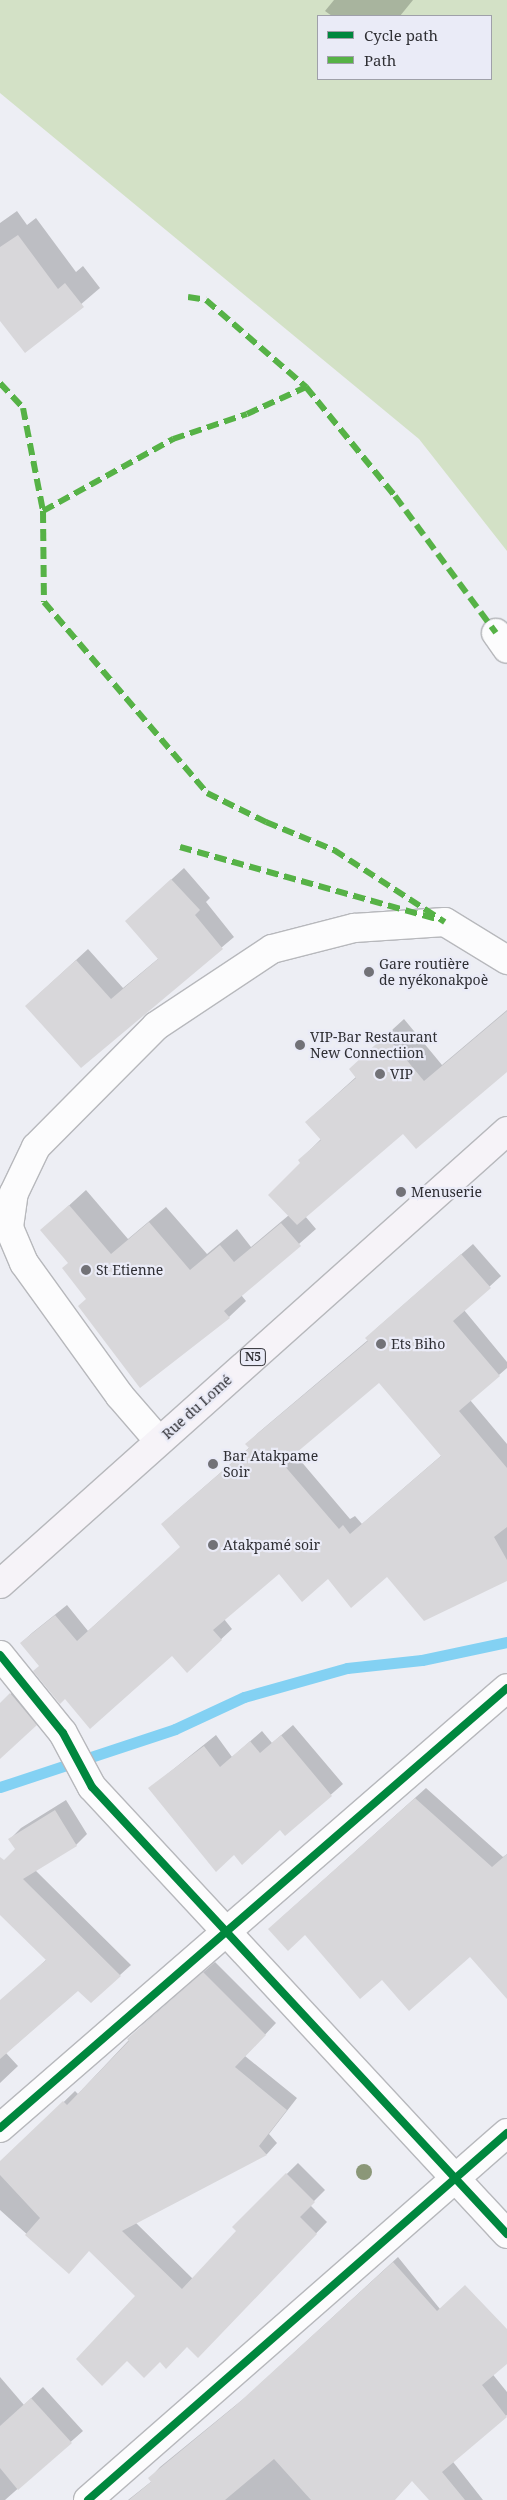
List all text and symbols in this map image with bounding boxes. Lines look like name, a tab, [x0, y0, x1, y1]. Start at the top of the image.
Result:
legend	[317, 15, 492, 80]
text: Cycle path	[364, 25, 438, 45]
text: Path	[364, 50, 396, 70]
place label: Gare routière de nyékonakpoè	[379, 956, 488, 989]
marker: Gare routière de nyékonakpoè	[363, 966, 375, 978]
place label: VIP-Bar Restaurant New Connectiion	[310, 1029, 437, 1062]
marker: VIP-Bar Restaurant New Connectiion	[294, 1039, 306, 1051]
place label: VIP	[390, 1066, 413, 1082]
marker: VIP	[374, 1068, 386, 1080]
place label: Menuserie	[411, 1184, 482, 1200]
marker: Menuserie	[395, 1186, 407, 1198]
place label: St Etienne	[96, 1262, 163, 1278]
marker: St Etienne	[80, 1264, 92, 1276]
place label: Ets Biho	[391, 1336, 445, 1352]
marker: Ets Biho	[375, 1338, 387, 1350]
road number: N5	[239, 1348, 267, 1366]
street label: Rue du Lomé	[159, 1371, 235, 1443]
place label: Bar Atakpame Soir	[223, 1448, 318, 1480]
marker: Bar Atakpame Soir	[207, 1458, 219, 1470]
place label: Atakpamé soir	[223, 1537, 320, 1553]
marker: Atakpamé soir	[207, 1539, 219, 1551]

